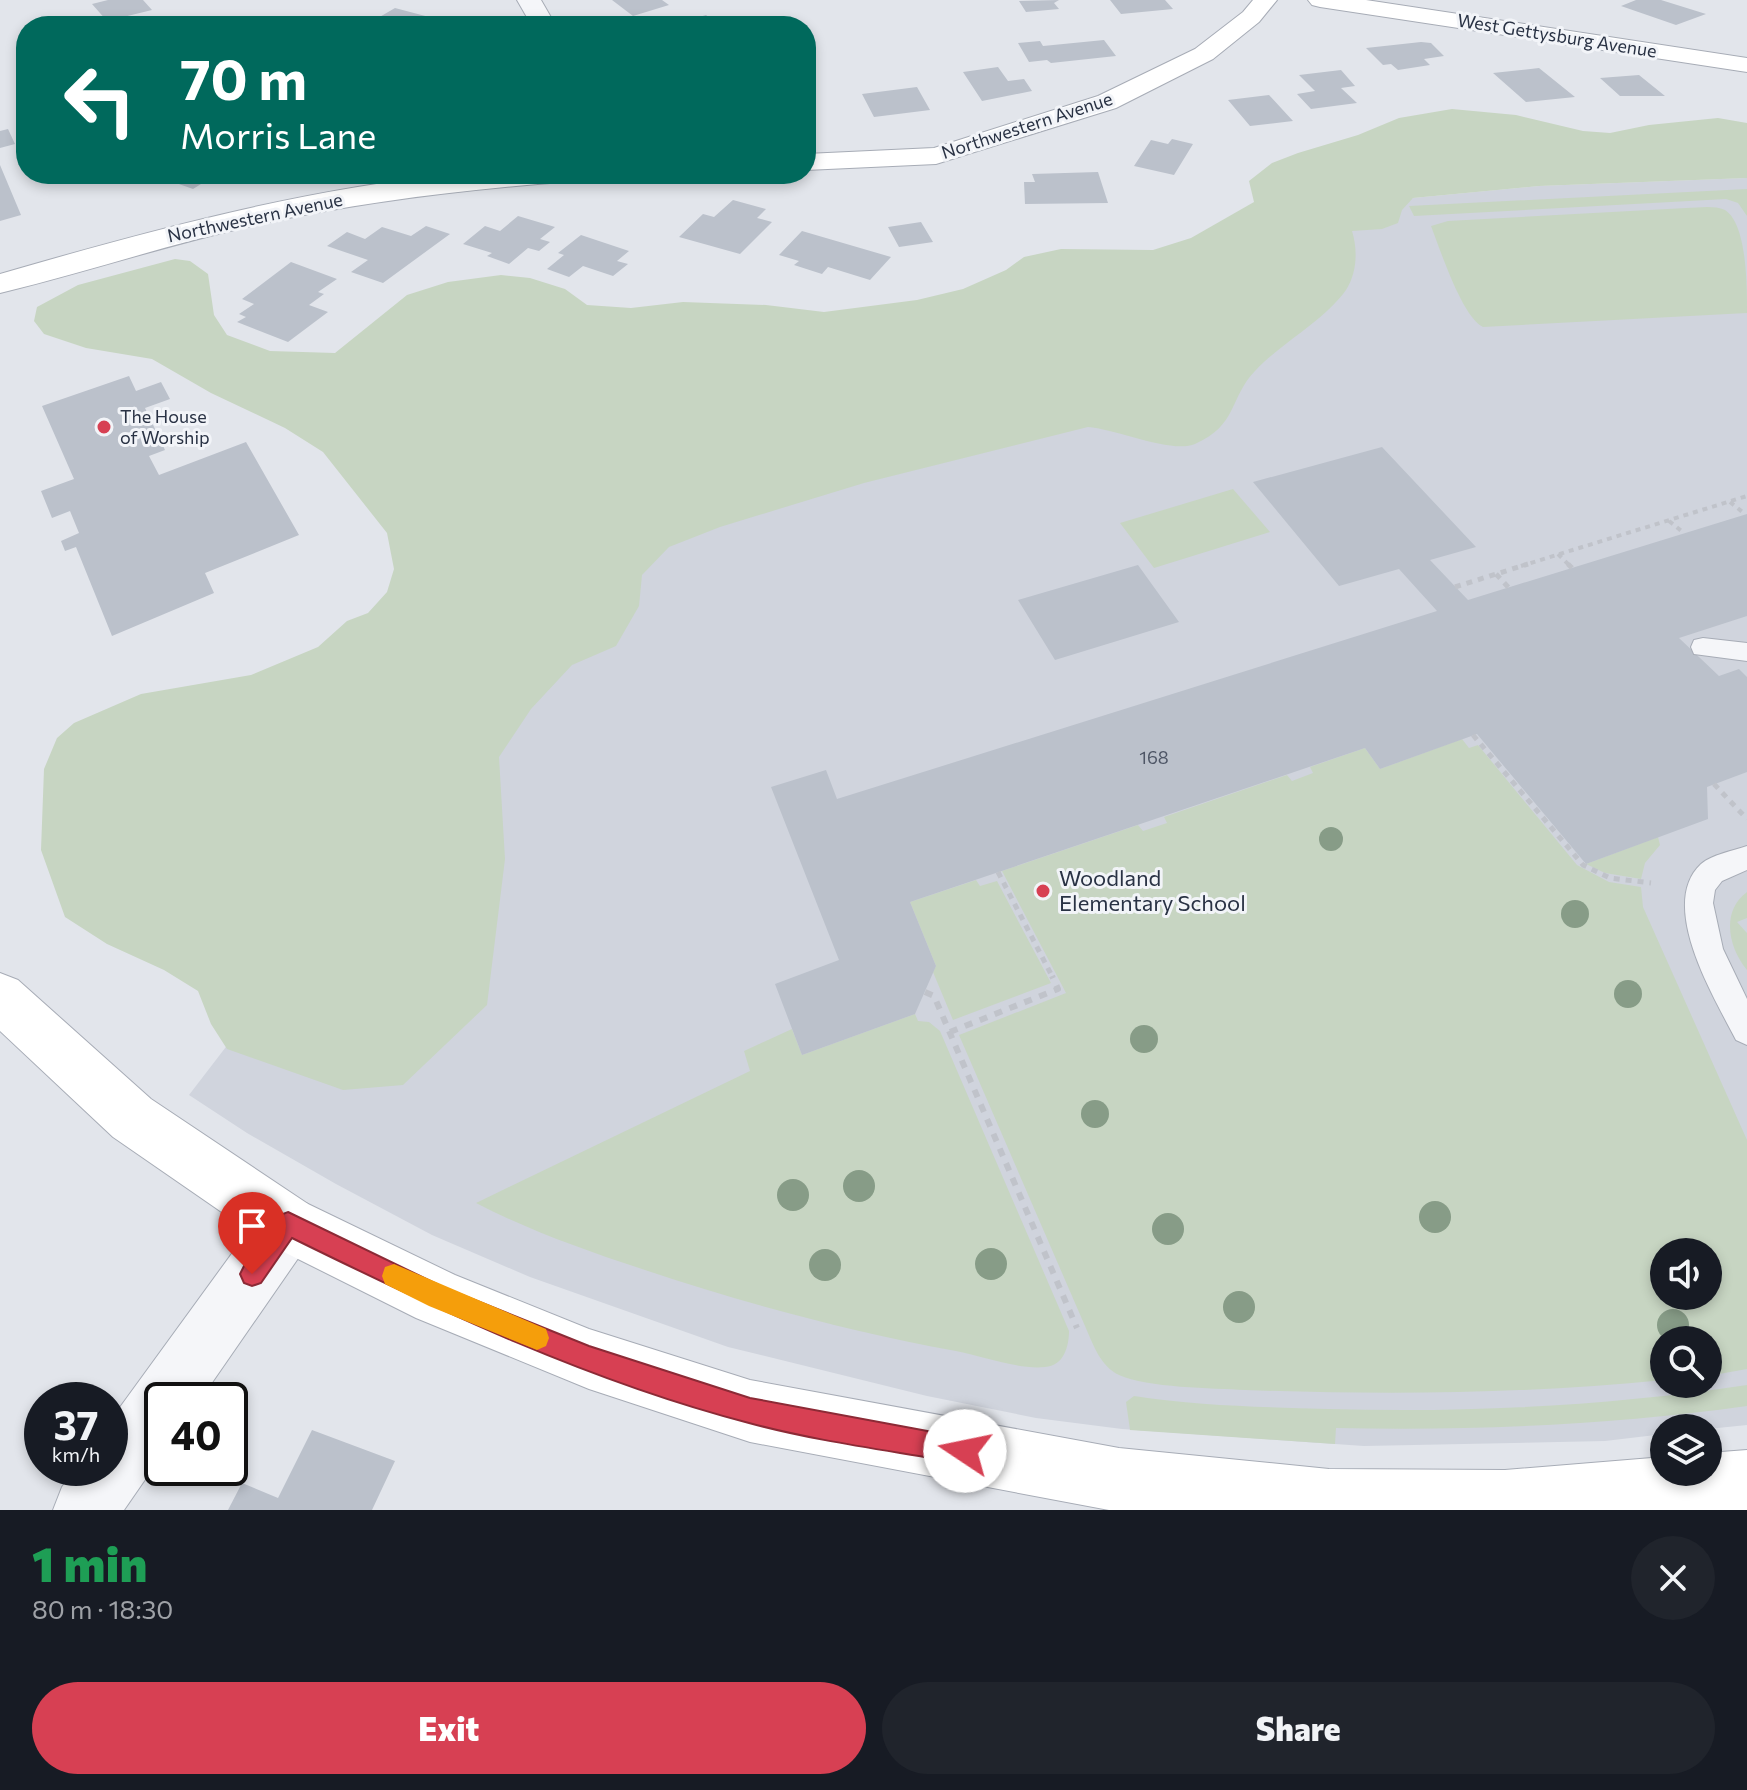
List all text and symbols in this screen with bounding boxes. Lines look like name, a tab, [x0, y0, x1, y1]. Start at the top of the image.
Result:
street label: West Gettysburg Avenue	[1456, 8, 1658, 62]
text: 70 m	[180, 43, 307, 112]
icon: left	[48, 48, 152, 152]
street label: Northwestern Avenue	[938, 87, 1115, 163]
text: Morris Lane	[180, 112, 376, 156]
street label: Northwestern Avenue	[165, 188, 344, 246]
place label: The House of Worship	[120, 405, 210, 448]
marker: The House of Worship	[95, 418, 113, 436]
house number: 168	[1139, 746, 1169, 768]
place label: Woodland Elementary School	[1059, 864, 1246, 916]
marker: Woodland Elementary School	[1034, 882, 1052, 900]
pin	[218, 1192, 286, 1274]
icon: arrive	[230, 1204, 274, 1248]
map controls	[1650, 1238, 1722, 1486]
button: sound	[1650, 1238, 1722, 1310]
button: search	[1650, 1326, 1722, 1398]
speed limit sign: 40	[144, 1382, 248, 1486]
text: 37	[54, 1399, 98, 1448]
position arrow	[923, 1409, 1007, 1493]
button: layers	[1650, 1414, 1722, 1486]
text: km/h	[52, 1442, 100, 1466]
text: 1 min	[32, 1533, 147, 1592]
button: close	[1631, 1536, 1715, 1620]
text: 80 m · 18:30	[32, 1593, 173, 1624]
button: Exit	[32, 1682, 866, 1774]
button: Share	[882, 1682, 1715, 1774]

